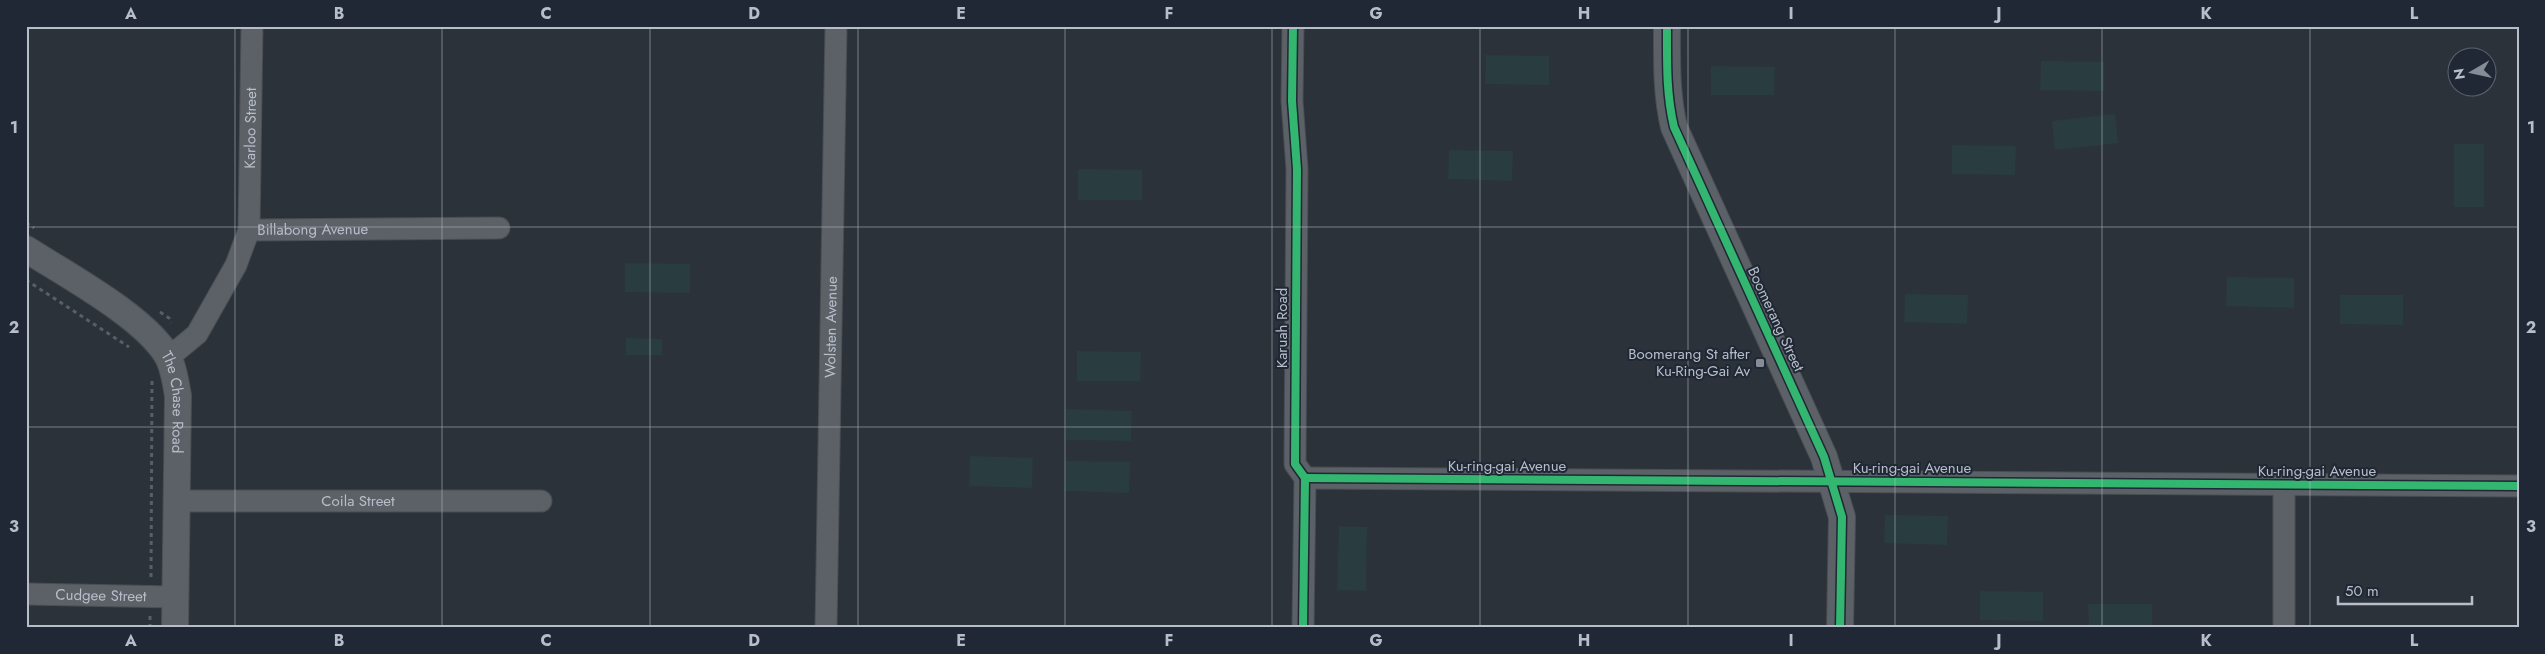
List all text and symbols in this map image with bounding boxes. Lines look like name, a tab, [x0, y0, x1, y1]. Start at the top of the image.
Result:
text: A	[124, 2, 137, 25]
text: B	[334, 2, 344, 25]
text: C	[540, 2, 552, 25]
text: D	[748, 2, 760, 25]
text: E	[956, 2, 966, 25]
text: F	[1165, 2, 1173, 25]
text: G	[1369, 2, 1383, 25]
text: H	[1578, 2, 1590, 25]
text: I	[1788, 2, 1794, 25]
text: J	[1993, 2, 2002, 25]
text: K	[2200, 2, 2212, 25]
text: L	[2410, 2, 2419, 25]
north arrow	[2448, 48, 2498, 98]
text: N	[2448, 67, 2470, 81]
street label: Karloo Street	[239, 87, 262, 169]
text: 1	[10, 116, 18, 139]
text: 1	[2527, 116, 2535, 139]
street label: Billabong Avenue	[257, 218, 369, 241]
street label: Boomerang Street	[1742, 263, 1810, 375]
street label: Wolsten Avenue	[819, 276, 843, 378]
street label: Karuah Road	[1271, 288, 1293, 368]
text: 2	[9, 316, 19, 339]
text: 2	[2526, 316, 2536, 339]
place label: Boomerang St after Ku-Ring-Gai Av	[1628, 343, 1751, 382]
street label: The Chase Road	[156, 347, 189, 453]
marker: Boomerang St after Ku-Ring-Gai Av	[1754, 357, 1766, 369]
street label: Ku-ring-gai Avenue	[1448, 455, 1567, 477]
street label: Ku-ring-gai Avenue	[1853, 457, 1972, 479]
street label: Ku-ring-gai Avenue	[2258, 460, 2377, 482]
street label: Coila Street	[321, 490, 395, 512]
text: 3	[9, 515, 19, 538]
text: 3	[2526, 515, 2536, 538]
scale bar	[2338, 574, 2471, 606]
text: 50 m	[2345, 580, 2379, 602]
street label: Cudgee Street	[55, 584, 147, 607]
text: A	[124, 629, 137, 652]
text: B	[334, 629, 344, 652]
text: C	[540, 629, 552, 652]
text: D	[748, 629, 760, 652]
text: E	[956, 629, 966, 652]
text: F	[1165, 629, 1173, 652]
text: G	[1369, 629, 1383, 652]
text: H	[1578, 629, 1590, 652]
text: I	[1788, 629, 1794, 652]
text: J	[1993, 629, 2002, 652]
text: K	[2200, 629, 2212, 652]
text: L	[2410, 629, 2419, 652]

